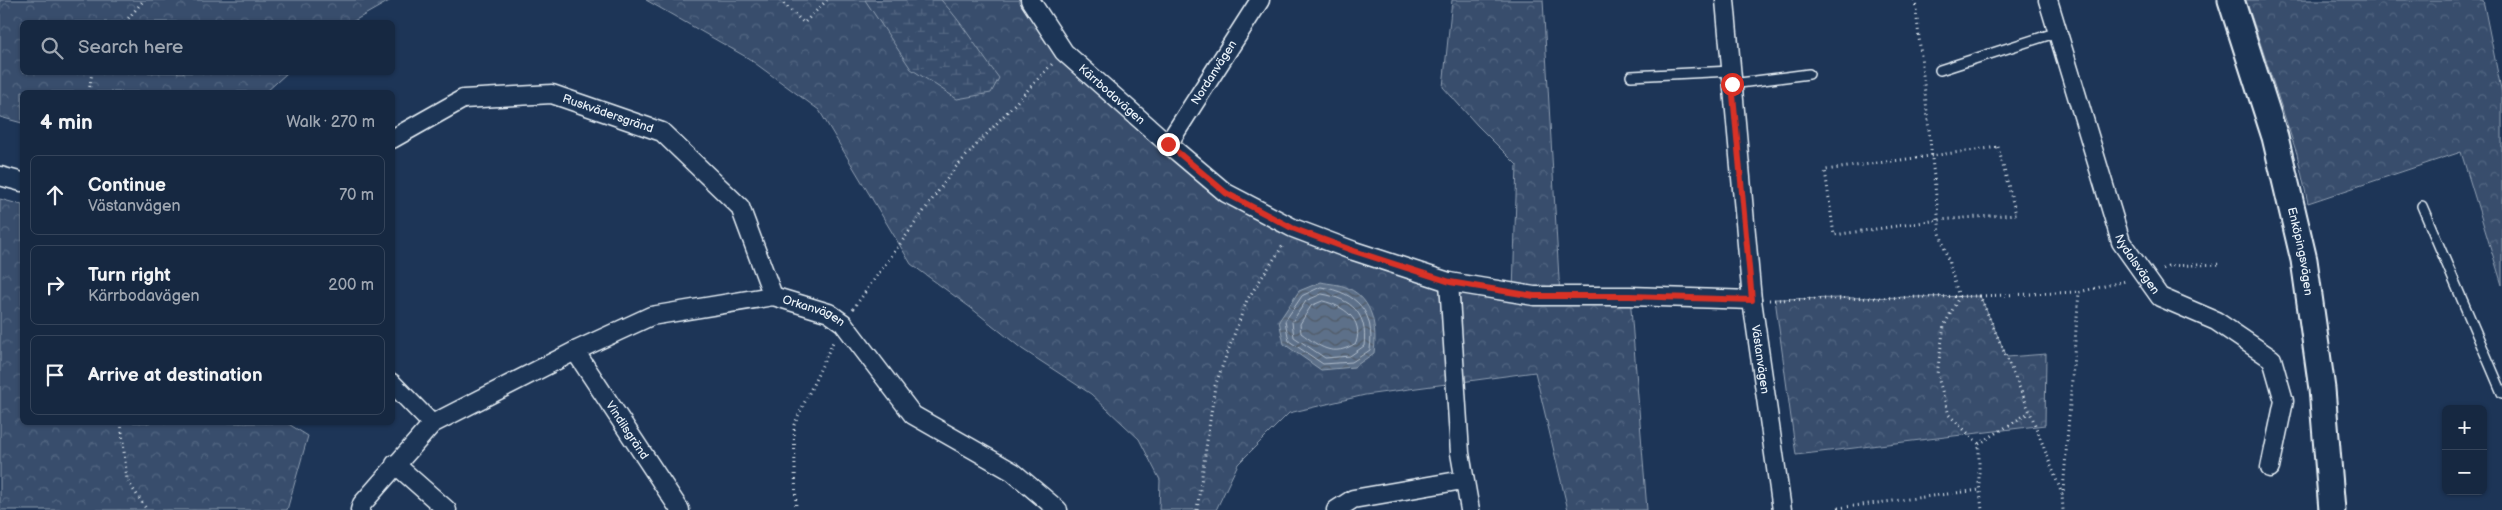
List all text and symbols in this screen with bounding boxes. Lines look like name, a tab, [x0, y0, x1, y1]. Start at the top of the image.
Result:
search box	[20, 20, 395, 75]
icon: search	[38, 34, 66, 62]
text: Search here	[78, 36, 183, 59]
street label: Nordanvägen	[1188, 37, 1240, 107]
street label: Kärrbodavägen	[1076, 61, 1148, 128]
route start	[1721, 73, 1744, 96]
street label: Ruskvädersgränd	[561, 91, 656, 136]
text: 4 min	[40, 110, 93, 135]
text: Walk · 270 m	[286, 113, 375, 132]
route end	[1157, 133, 1180, 156]
text: Continue	[88, 174, 166, 197]
icon: ahead	[41, 181, 69, 209]
text: 70 m	[339, 186, 374, 205]
text: Västanvägen	[88, 197, 180, 216]
street label: Enköpingsvägen	[2284, 206, 2316, 297]
street label: Nydalsvägen	[2112, 233, 2163, 297]
text: Turn right	[88, 264, 171, 287]
icon: right	[41, 271, 69, 299]
text: 200 m	[328, 276, 374, 295]
text: Kärrbodavägen	[88, 287, 199, 306]
street label: Orkanvägen	[781, 292, 848, 330]
street label: Västanvägen	[1748, 324, 1773, 395]
icon: arrive	[41, 361, 69, 389]
text: Arrive at destination	[88, 364, 263, 387]
street label: Vindilsgränd	[603, 398, 652, 462]
map controls	[2442, 405, 2487, 495]
button: +	[2442, 405, 2487, 450]
button: −	[2442, 450, 2487, 495]

